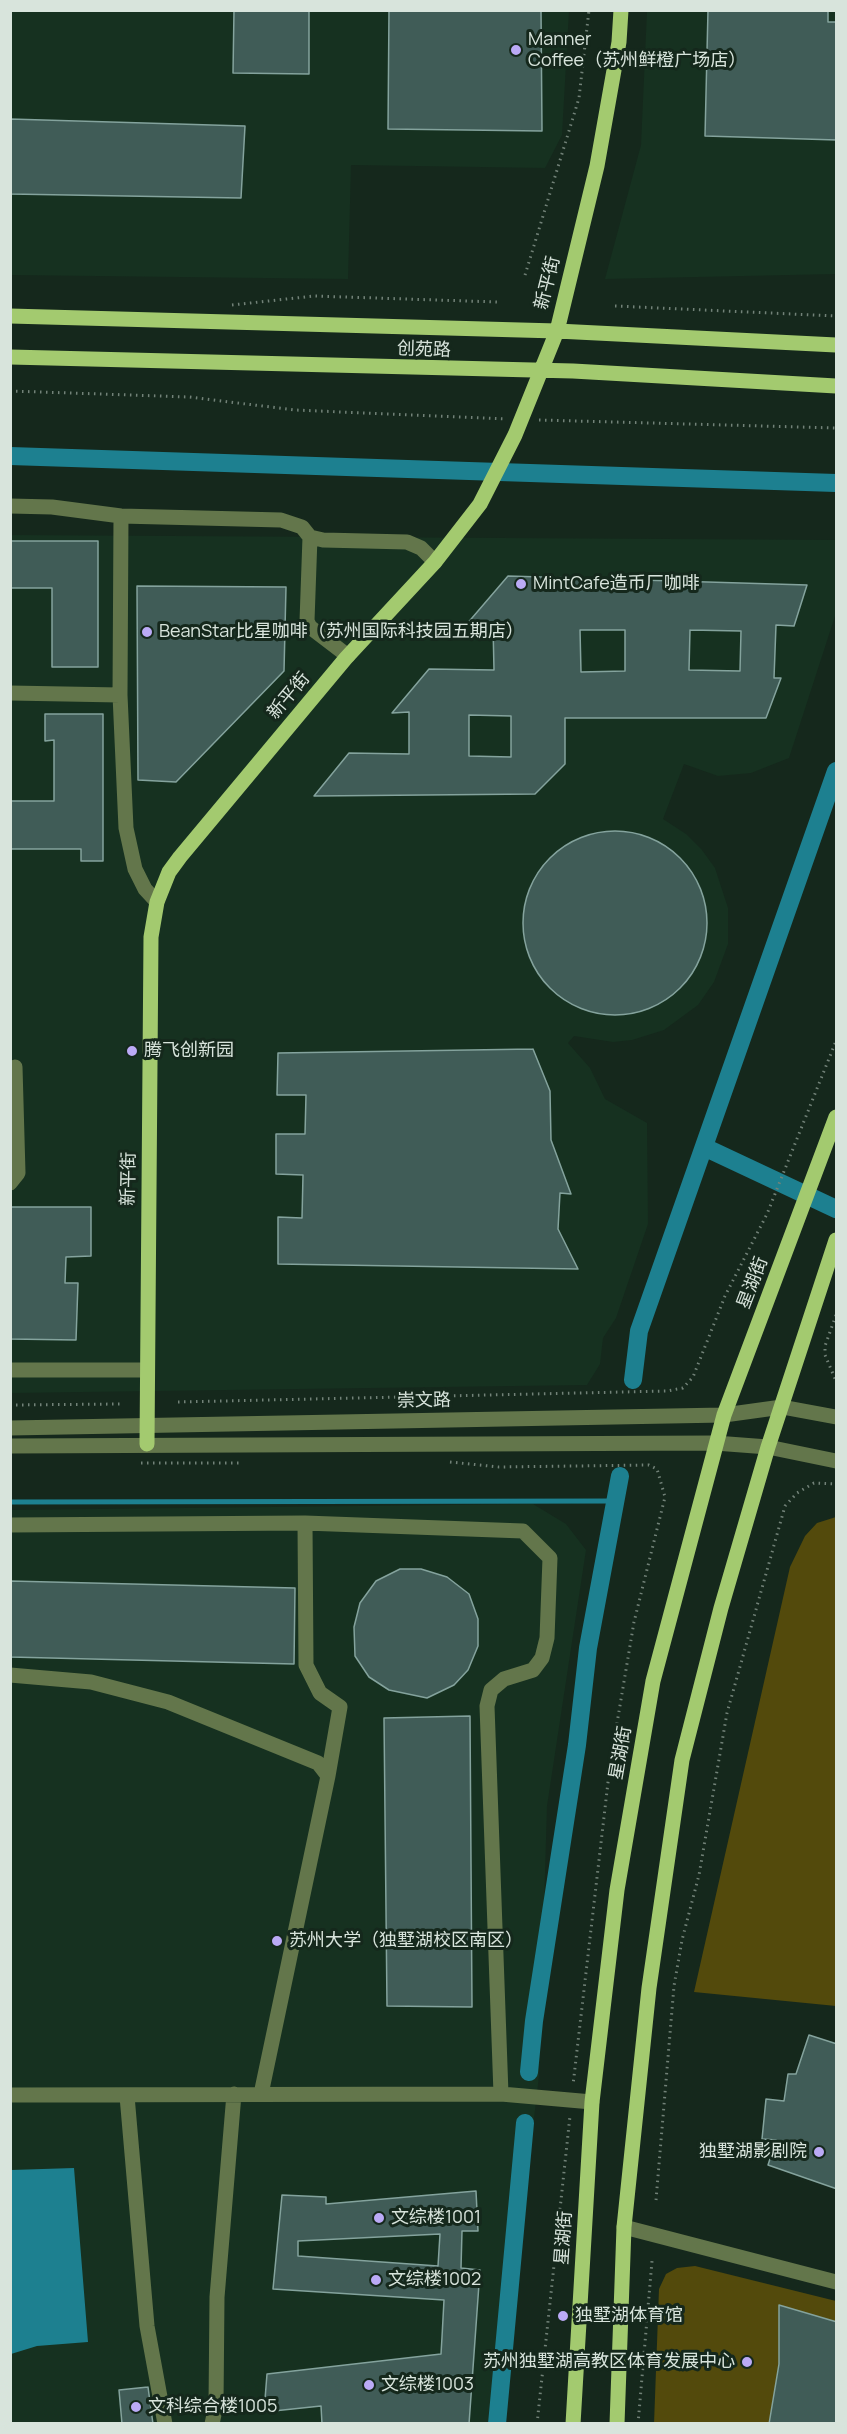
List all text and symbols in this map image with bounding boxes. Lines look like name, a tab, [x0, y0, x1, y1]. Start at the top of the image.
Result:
place label: Manner Coffee（苏州鲜橙广场店）	[528, 29, 746, 72]
marker: Manner Coffee（苏州鲜橙广场店）	[509, 43, 523, 57]
street label: 新平街	[531, 254, 565, 312]
street label: 创苑路	[397, 338, 451, 362]
place label: MintCafe造币厂咖啡	[533, 573, 700, 595]
marker: MintCafe造币厂咖啡	[514, 577, 528, 591]
place label: BeanStar比星咖啡（苏州国际科技园五期店）	[159, 621, 524, 643]
marker: BeanStar比星咖啡（苏州国际科技园五期店）	[140, 625, 154, 639]
street label: 新平街	[263, 668, 315, 724]
place label: 腾飞创新园	[144, 1040, 234, 1062]
marker: 腾飞创新园	[125, 1044, 139, 1058]
street label: 新平街	[118, 1152, 140, 1206]
street label: 星湖街	[733, 1254, 773, 1312]
street label: 崇文路	[397, 1390, 451, 1412]
street label: 星湖街	[606, 1725, 636, 1781]
place label: 苏州大学（独墅湖校区南区）	[289, 1930, 523, 1952]
marker: 苏州大学（独墅湖校区南区）	[270, 1934, 284, 1948]
place label: 独墅湖影剧院	[699, 2141, 807, 2163]
marker: 独墅湖影剧院	[812, 2145, 826, 2159]
place label: 文综楼1001	[391, 2207, 481, 2229]
street label: 星湖街	[551, 2210, 577, 2266]
marker: 文综楼1001	[372, 2211, 386, 2225]
place label: 文综楼1002	[388, 2269, 481, 2291]
marker: 文综楼1002	[369, 2273, 383, 2287]
place label: 独墅湖体育馆	[575, 2305, 683, 2327]
marker: 独墅湖体育馆	[556, 2309, 570, 2323]
place label: 苏州独墅湖高教区体育发展中心	[483, 2351, 735, 2373]
marker: 苏州独墅湖高教区体育发展中心	[740, 2355, 754, 2369]
place label: 文综楼1003	[381, 2374, 474, 2396]
marker: 文综楼1003	[362, 2378, 376, 2392]
place label: 文科综合楼1005	[148, 2396, 277, 2418]
marker: 文科综合楼1005	[129, 2400, 143, 2414]

